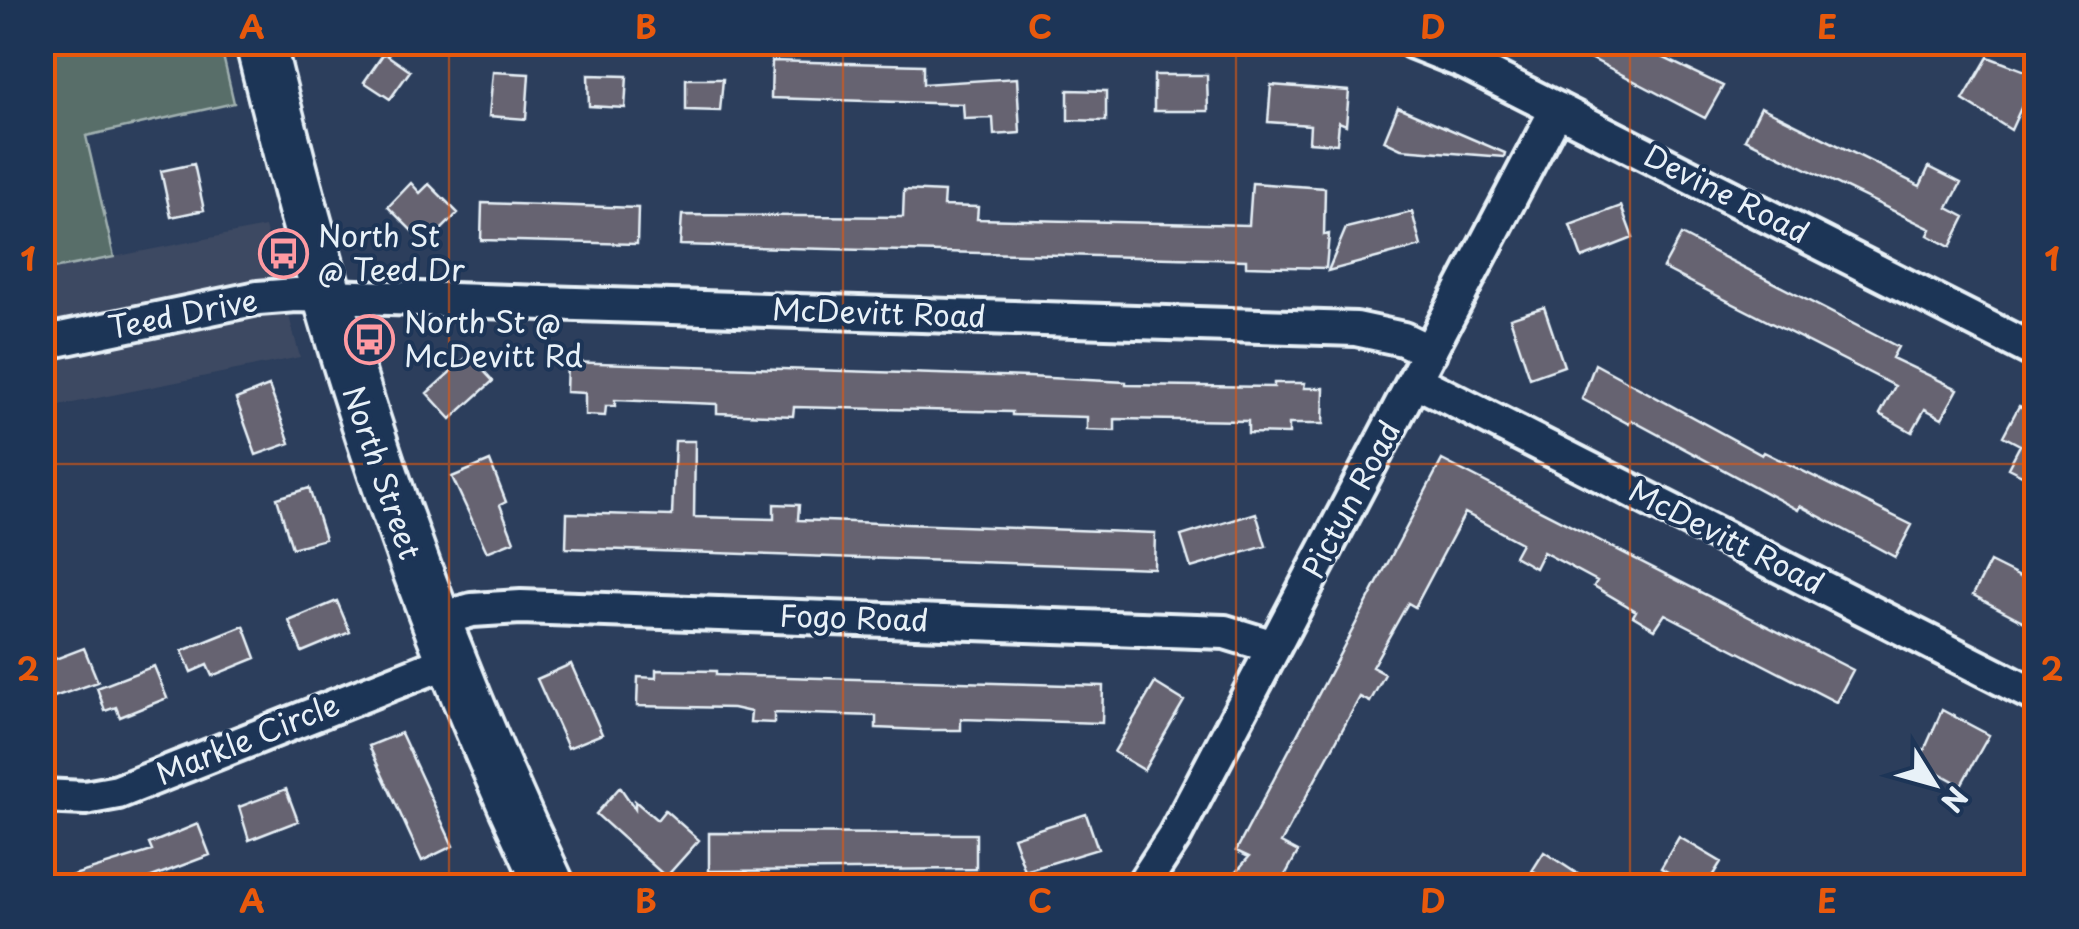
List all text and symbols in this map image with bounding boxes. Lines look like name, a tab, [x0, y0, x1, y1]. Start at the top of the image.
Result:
text: A	[239, 2, 265, 50]
text: B	[635, 2, 657, 50]
text: C	[1028, 2, 1052, 50]
text: D	[1420, 2, 1446, 50]
text: E	[1817, 2, 1837, 50]
street label: Devine Road	[1637, 132, 1817, 254]
place label: North St @ Teed Dr	[318, 212, 465, 291]
bus stop icon: North St @ Teed Dr	[257, 228, 309, 280]
text: 1	[20, 234, 36, 282]
text: 1	[2044, 234, 2060, 282]
street label: Teed Drive	[104, 276, 261, 349]
street label: McDevitt Road	[771, 285, 987, 338]
place label: North St @ McDevitt Rd	[404, 298, 583, 377]
bus stop icon: North St @ McDevitt Rd	[343, 314, 395, 366]
street label: North Street	[333, 379, 434, 565]
street label: Pictun Road	[1289, 412, 1410, 586]
street label: McDevitt Road	[1622, 467, 1833, 604]
street label: Fogo Road	[779, 591, 929, 642]
text: 2	[17, 644, 39, 692]
text: 2	[2041, 644, 2063, 692]
street label: Markle Circle	[149, 680, 346, 795]
north arrow	[1884, 734, 1984, 834]
text: N	[1931, 778, 1979, 822]
text: A	[239, 876, 265, 924]
text: B	[635, 876, 657, 924]
text: C	[1028, 876, 1052, 924]
text: D	[1420, 876, 1446, 924]
text: E	[1817, 876, 1837, 924]

